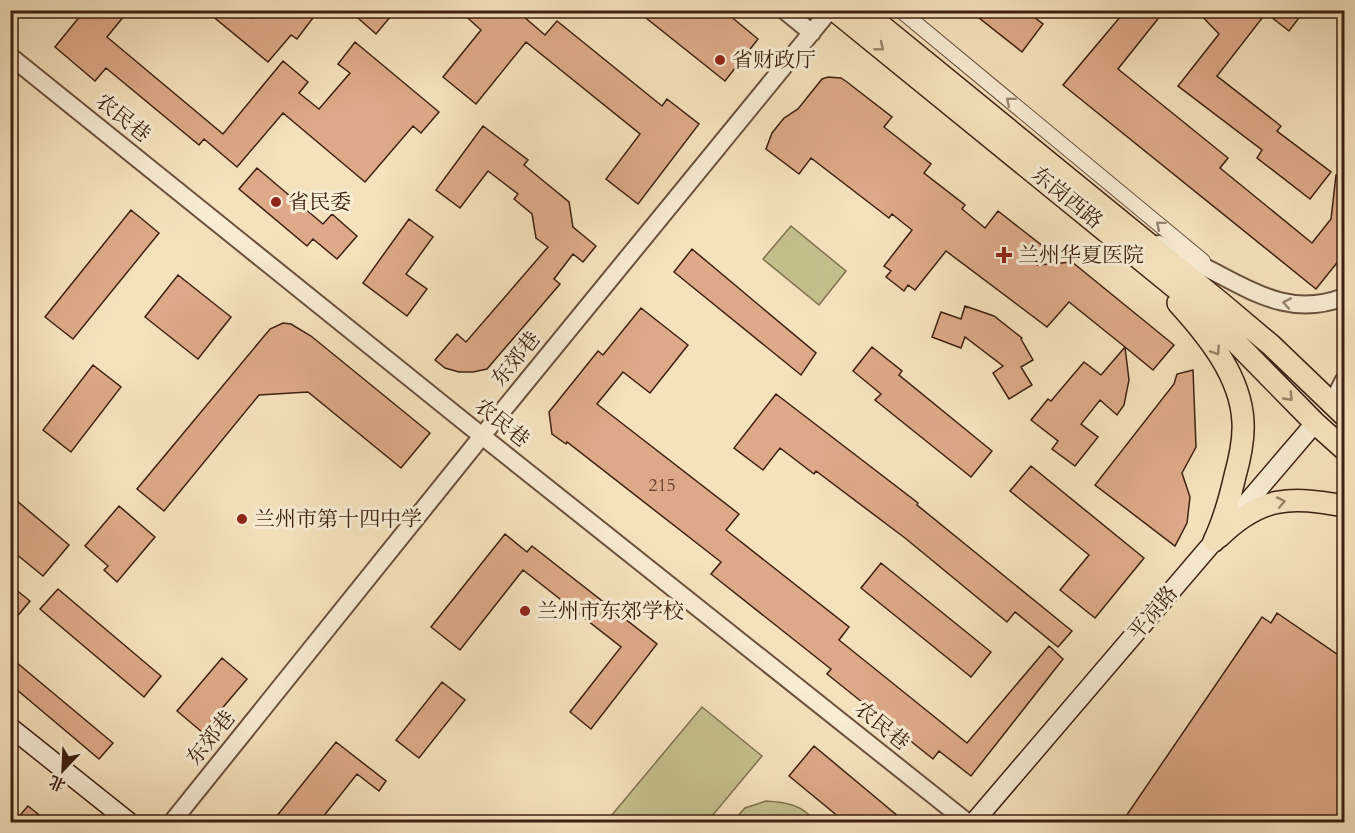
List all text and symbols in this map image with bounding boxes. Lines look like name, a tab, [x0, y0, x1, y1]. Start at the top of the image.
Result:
one-way arrow	[873, 40, 884, 51]
place label: 省财政厅	[732, 46, 816, 75]
marker: 省财政厅	[713, 53, 727, 67]
street label: 农民巷	[89, 87, 157, 149]
one-way arrow	[1006, 97, 1017, 108]
street label: 东岗西路	[1025, 160, 1109, 236]
place label: 省民委	[288, 188, 351, 217]
marker: 省民委	[269, 195, 283, 209]
one-way arrow	[1156, 222, 1167, 233]
place label: 兰州华夏医院	[1018, 241, 1144, 270]
marker: 兰州华夏医院	[995, 246, 1013, 264]
one-way arrow	[1283, 297, 1292, 309]
street label: 东郊巷	[485, 325, 547, 393]
one-way arrow	[1209, 344, 1220, 355]
one-way arrow	[1281, 389, 1292, 400]
street label: 农民巷	[468, 392, 536, 454]
house number: 215	[648, 473, 676, 498]
one-way arrow	[1276, 496, 1286, 509]
place label: 兰州市第十四中学	[254, 505, 422, 534]
marker: 兰州市第十四中学	[235, 512, 249, 526]
street label: 平凉路	[1122, 580, 1184, 646]
place label: 兰州市东郊学校	[537, 597, 684, 626]
marker: 兰州市东郊学校	[518, 604, 532, 618]
street label: 农民巷	[848, 695, 916, 757]
street label: 东郊巷	[180, 704, 242, 772]
north arrow	[33, 740, 93, 800]
text: 北	[46, 770, 69, 796]

